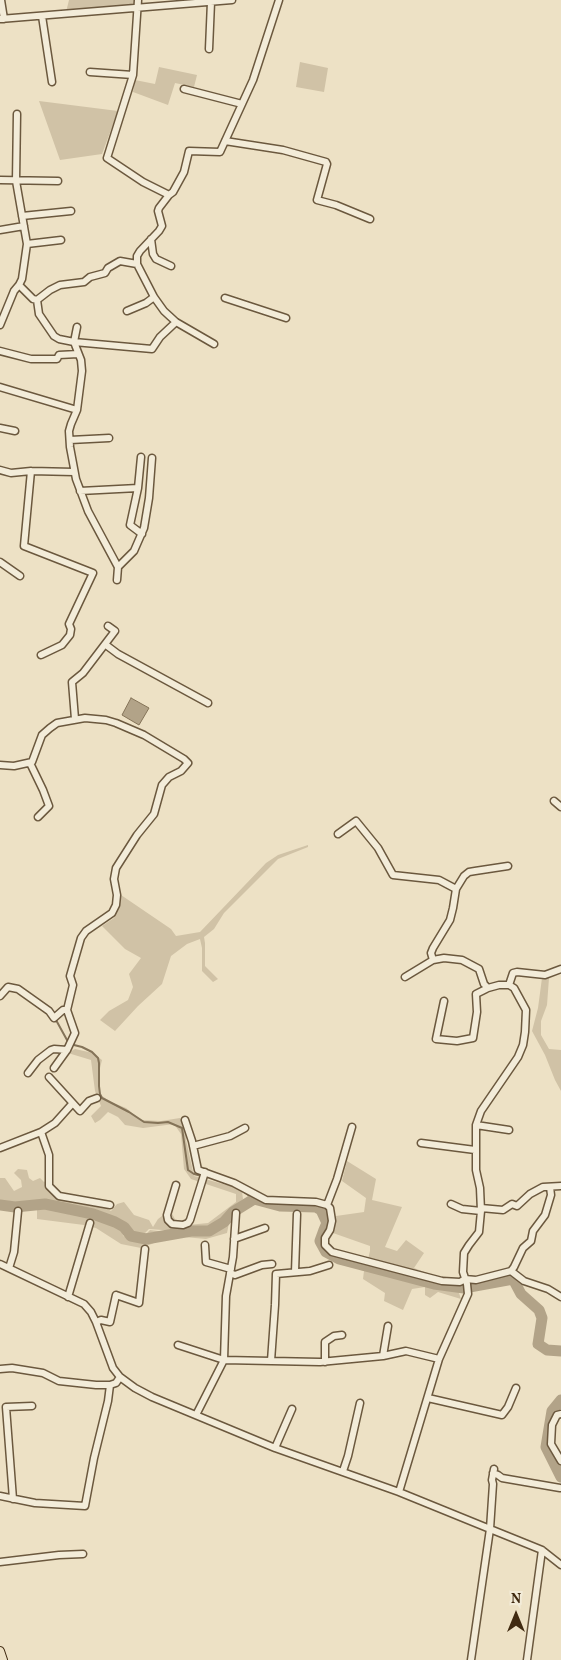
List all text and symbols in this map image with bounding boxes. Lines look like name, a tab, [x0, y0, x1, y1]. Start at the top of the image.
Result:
north arrow	[491, 1590, 541, 1640]
text: N	[511, 1590, 521, 1609]

